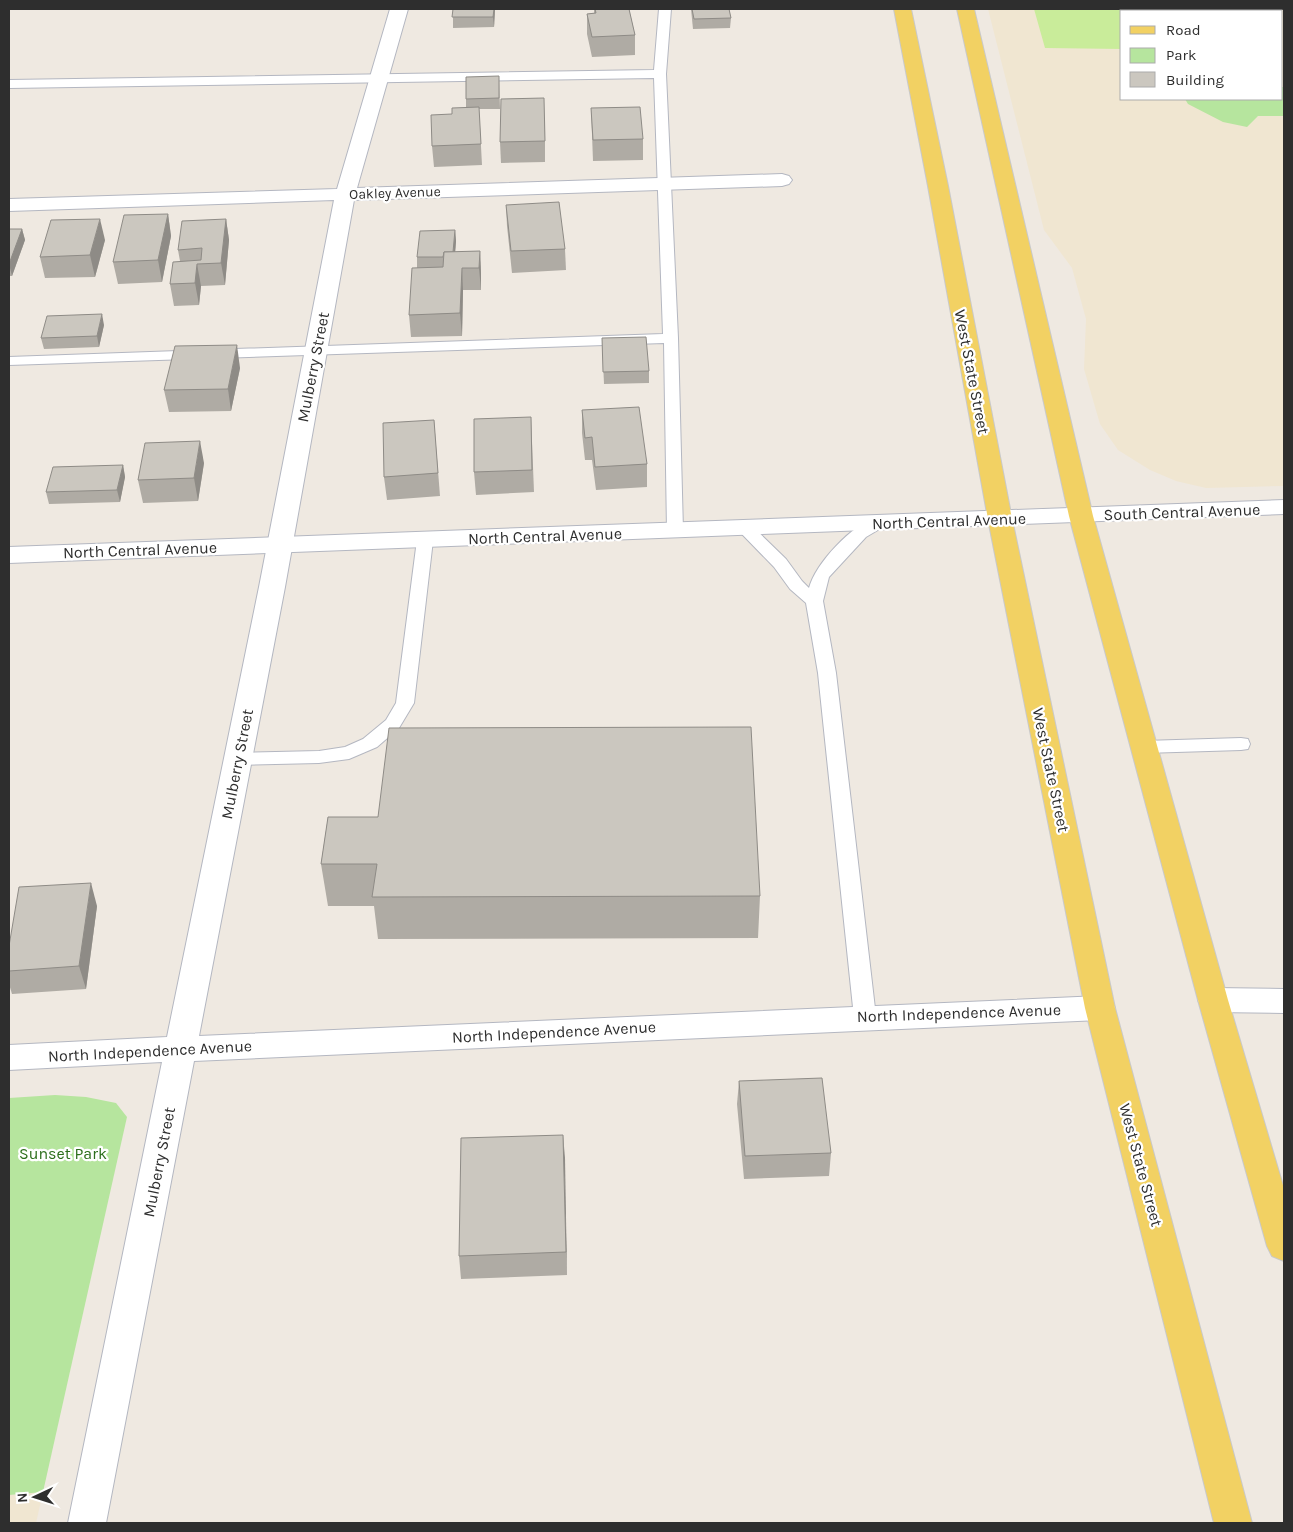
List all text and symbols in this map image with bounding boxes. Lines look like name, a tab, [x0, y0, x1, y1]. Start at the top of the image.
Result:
legend	[1120, 10, 1283, 100]
text: Road	[1166, 21, 1201, 39]
text: Park	[1166, 46, 1196, 64]
text: Building	[1166, 71, 1224, 89]
street label: Oakley Avenue	[349, 183, 441, 203]
street label: West State Street	[951, 308, 993, 436]
street label: Mulberry Street	[293, 310, 333, 424]
street label: South Central Avenue	[1103, 500, 1261, 524]
street label: North Central Avenue	[872, 509, 1026, 533]
street label: North Central Avenue	[468, 524, 622, 548]
street label: North Central Avenue	[63, 538, 217, 562]
street label: West State Street	[1029, 706, 1073, 834]
street label: Mulberry Street	[217, 707, 257, 821]
street label: North Independence Avenue	[857, 1000, 1061, 1026]
street label: North Independence Avenue	[452, 1017, 656, 1047]
street label: North Independence Avenue	[48, 1036, 252, 1066]
street label: West State Street	[1115, 1101, 1167, 1229]
street label: Mulberry Street	[139, 1105, 179, 1219]
park label: Sunset Park	[19, 1144, 107, 1163]
north arrow	[10, 1472, 60, 1522]
text: N	[14, 1492, 31, 1503]

